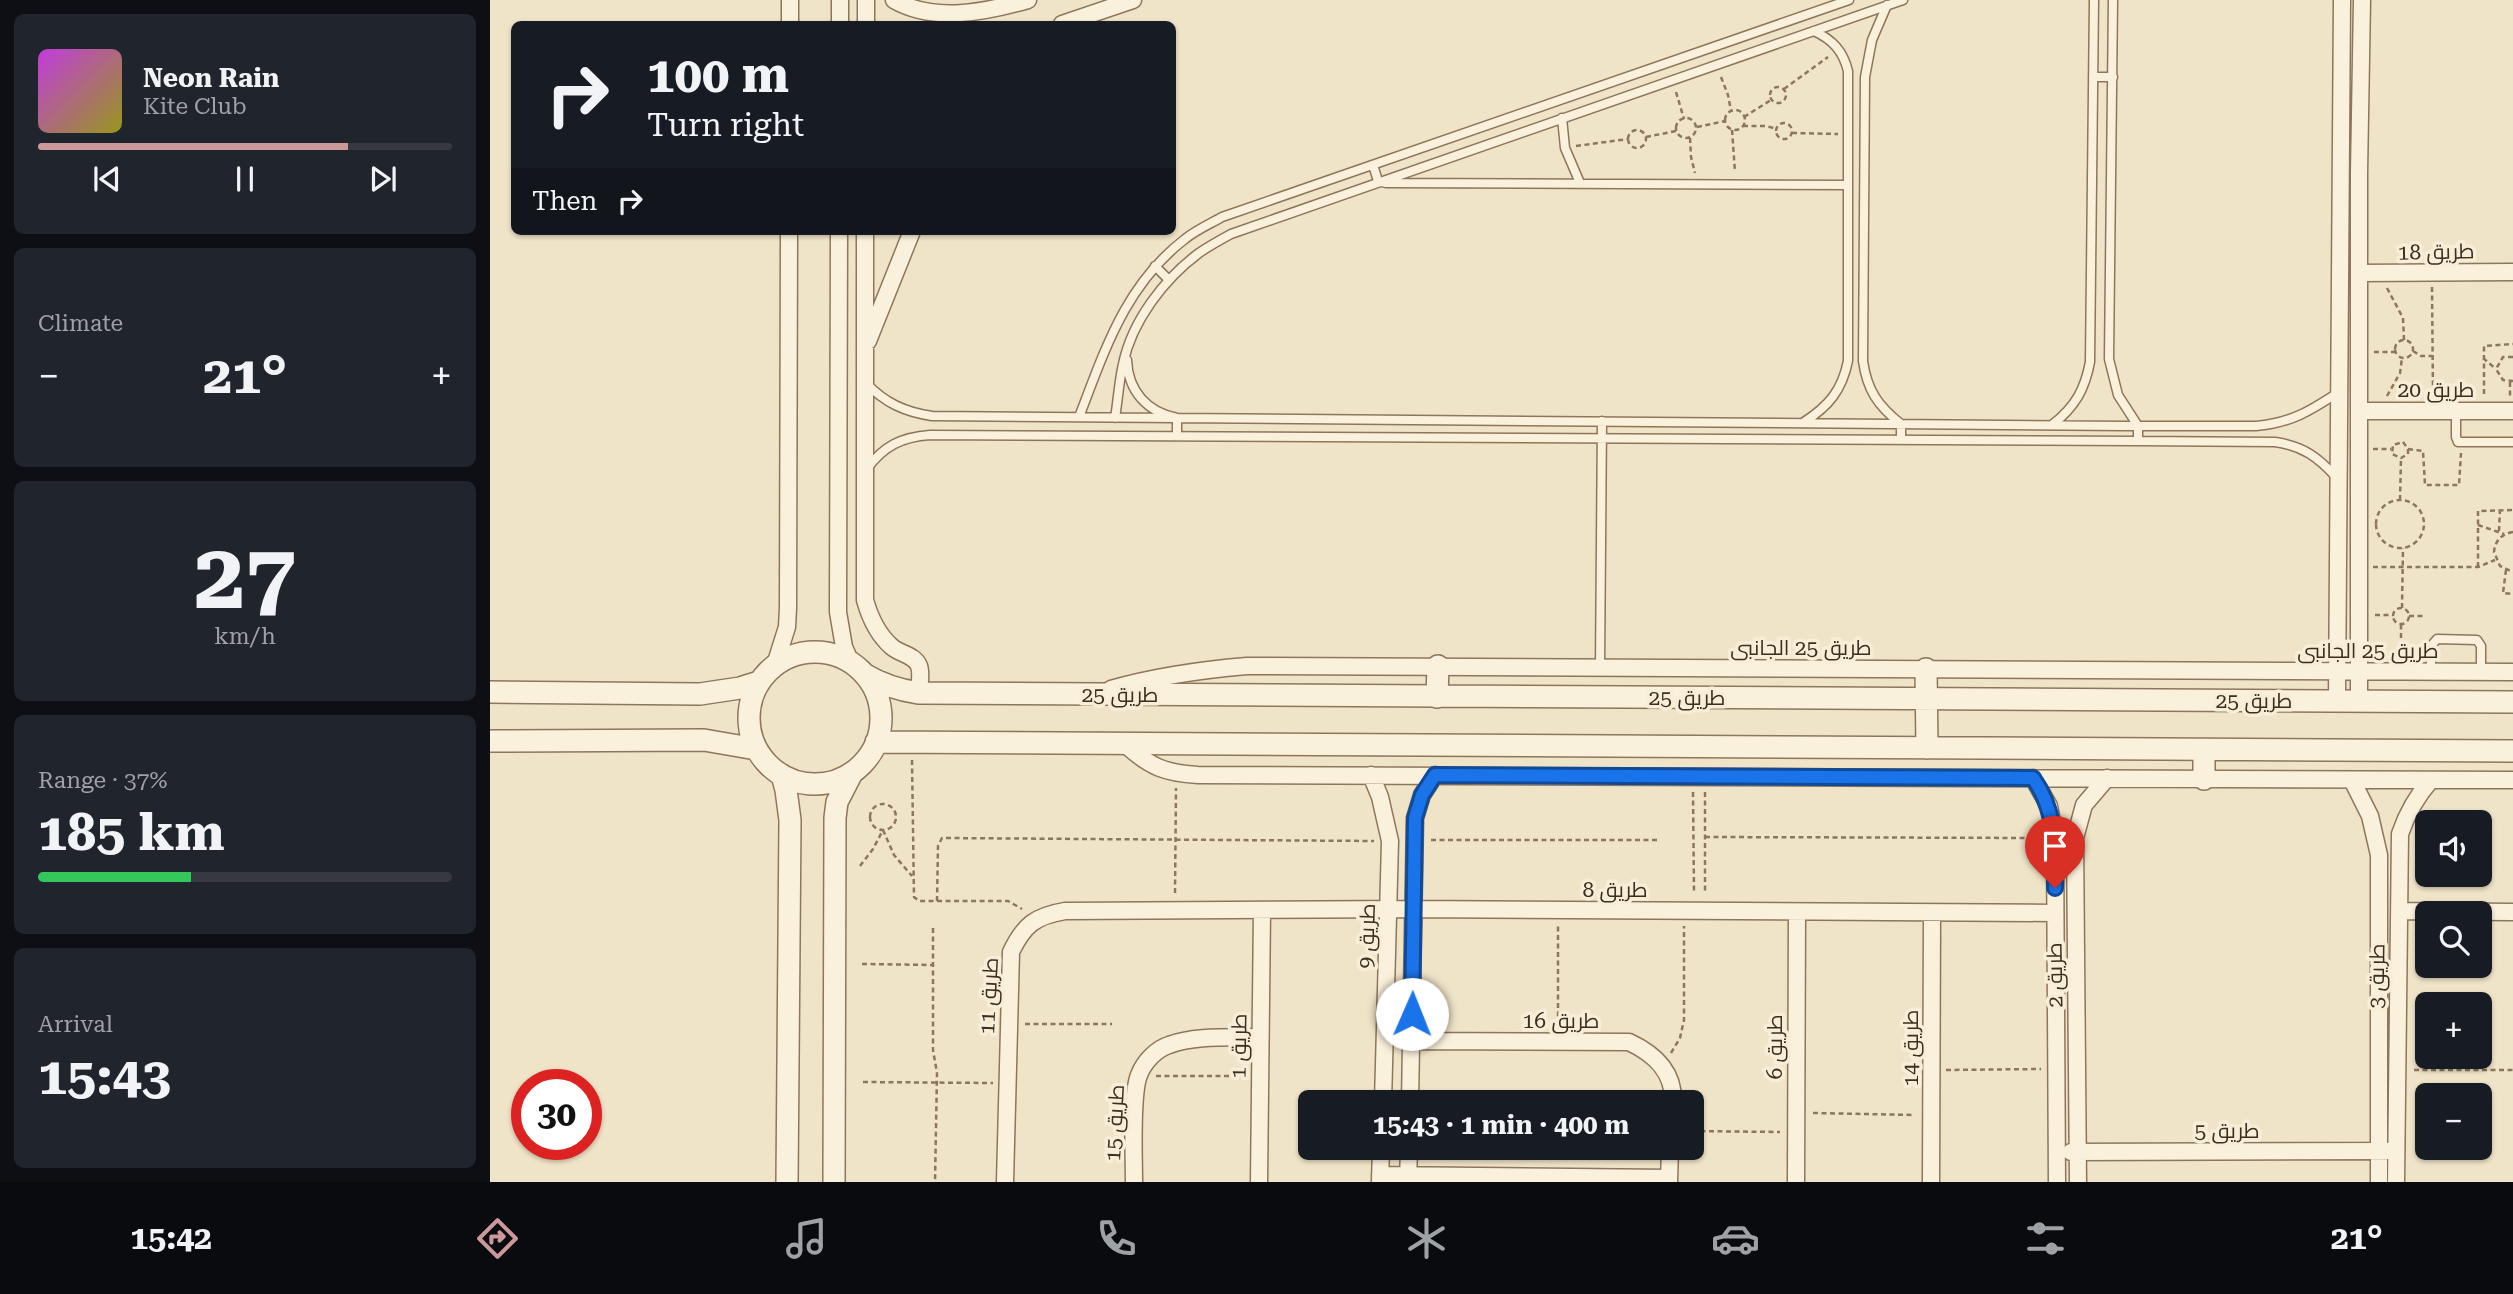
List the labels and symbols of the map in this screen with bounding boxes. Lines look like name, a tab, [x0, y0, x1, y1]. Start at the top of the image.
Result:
street label: طريق 18	[2397, 239, 2475, 266]
street label: طريق 20	[2398, 378, 2474, 403]
street label: طريق 25 الجانبى	[1730, 636, 1872, 661]
street label: طريق 25 الجانبى	[2297, 639, 2439, 664]
street label: طريق 25	[1082, 683, 1158, 708]
street label: طريق 25	[1649, 686, 1725, 711]
street label: طريق 25	[2216, 689, 2292, 714]
pin	[2025, 816, 2085, 888]
street label: طريق 8	[1582, 878, 1648, 903]
street label: طريق 9	[1354, 903, 1381, 969]
street label: طريق 2	[2042, 942, 2069, 1008]
street label: طريق 3	[2364, 943, 2391, 1009]
street label: طريق 11	[975, 957, 1004, 1035]
position arrow	[1375, 977, 1449, 1051]
street label: طريق 16	[1523, 1009, 1599, 1034]
street label: طريق 14	[1899, 1010, 1924, 1086]
street label: طريق 1	[1226, 1013, 1253, 1079]
street label: طريق 6	[1763, 1014, 1788, 1080]
speed limit sign: 30	[511, 1069, 602, 1160]
street label: طريق 15	[1101, 1084, 1130, 1162]
street label: طريق 5	[2194, 1119, 2260, 1144]

